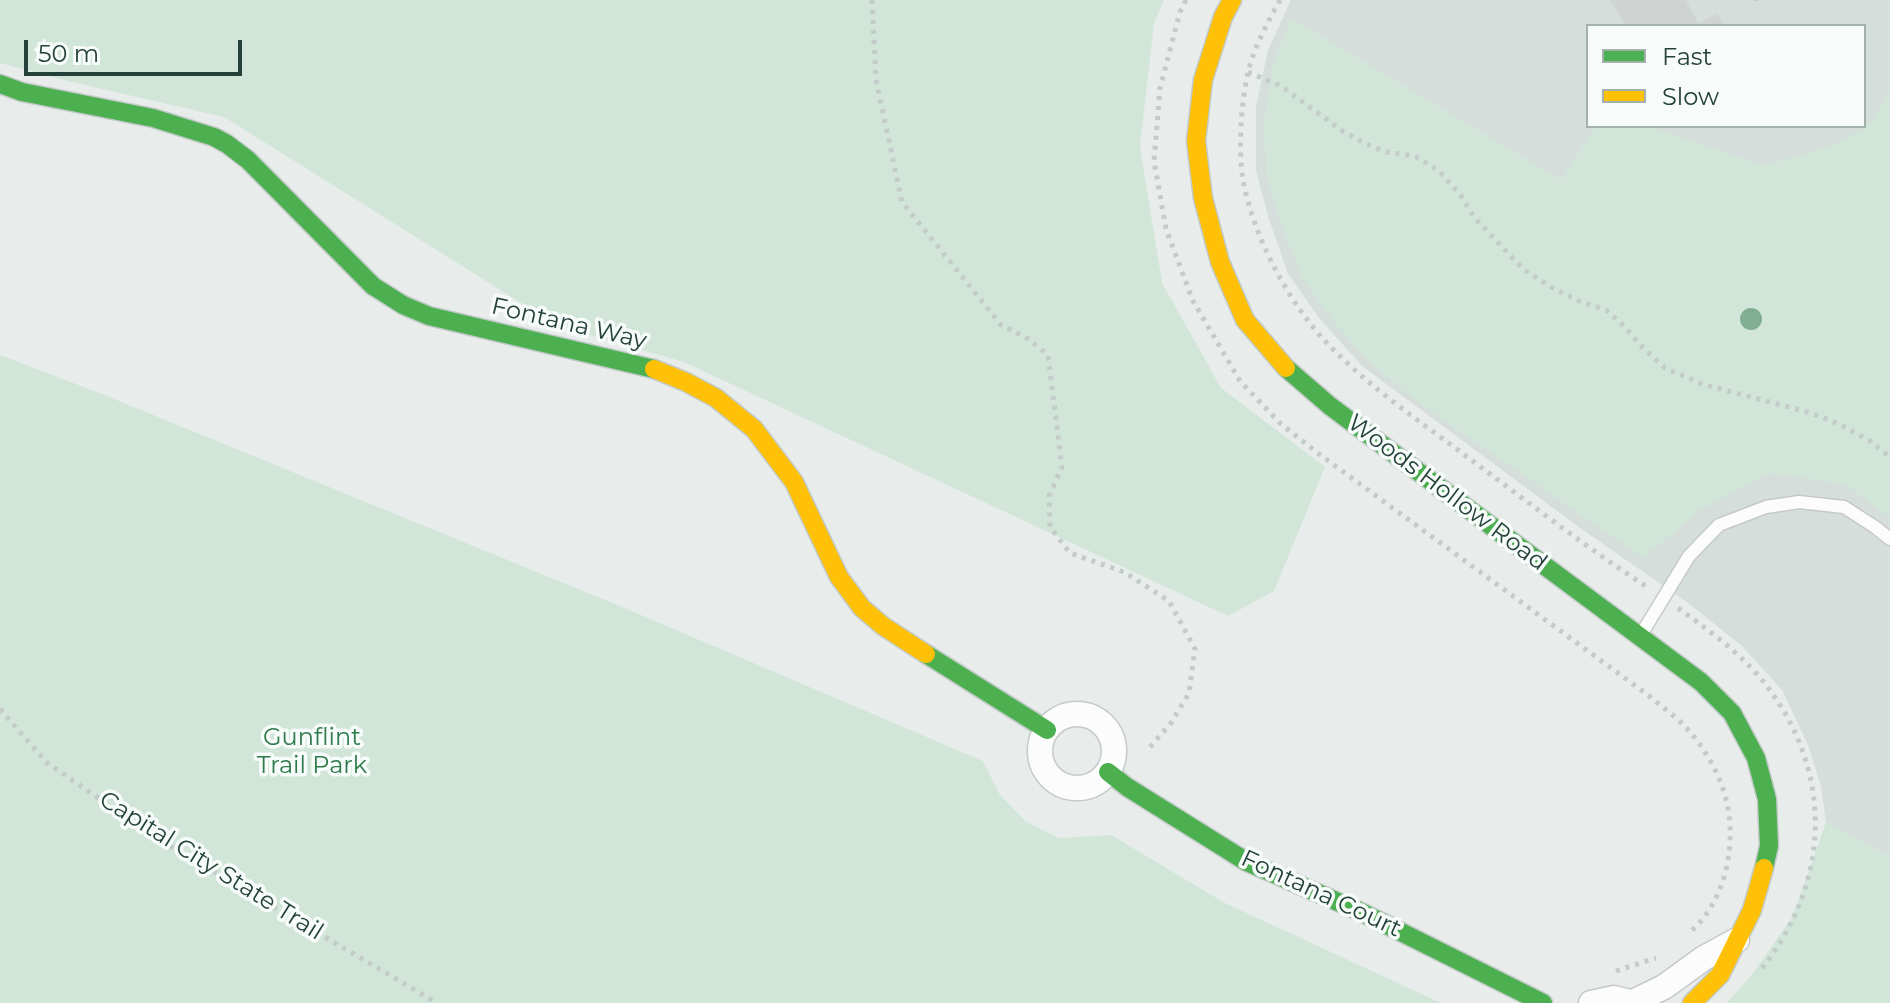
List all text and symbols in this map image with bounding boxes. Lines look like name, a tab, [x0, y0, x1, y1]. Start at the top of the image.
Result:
scale bar	[28, 24, 246, 74]
legend	[1586, 24, 1866, 128]
text: 50 m	[38, 39, 99, 68]
text: Fast	[1662, 42, 1712, 71]
text: Slow	[1662, 82, 1719, 111]
street label: Fontana Way	[489, 292, 649, 356]
street label: Woods Hollow Road	[1342, 409, 1552, 577]
park label: Gunflint Trail Park	[257, 724, 367, 780]
street label: Capital City State Trail	[94, 785, 328, 947]
street label: Fontana Court	[1236, 844, 1406, 944]

